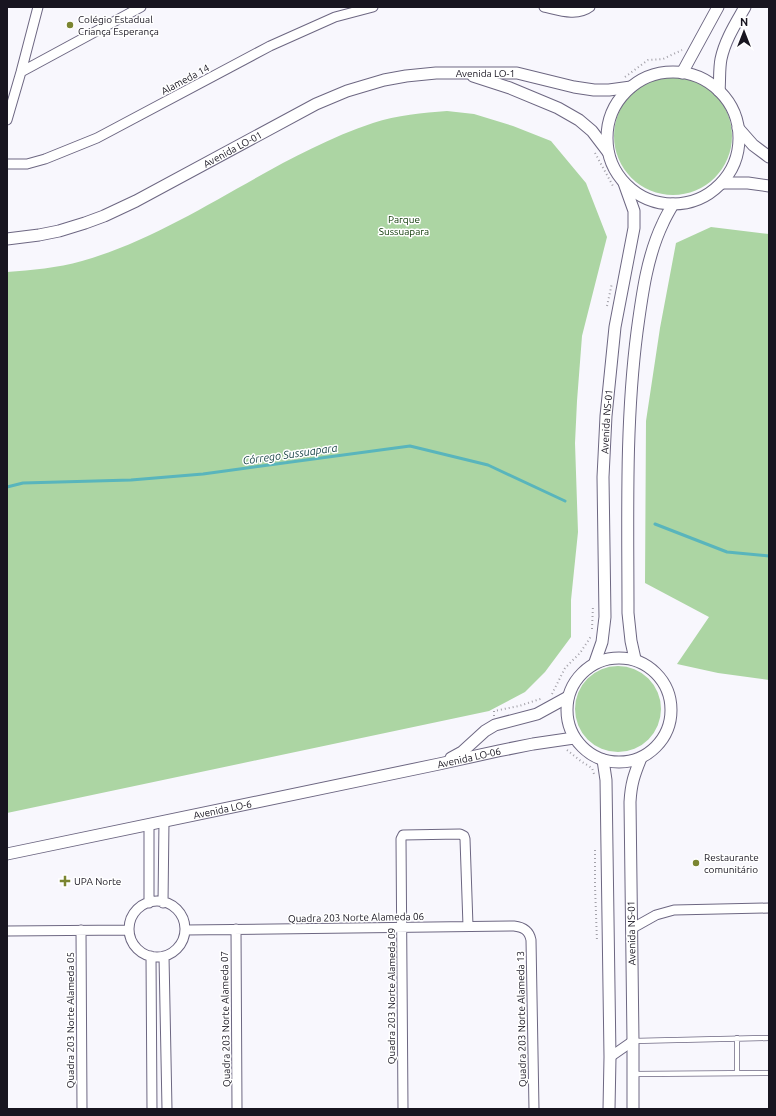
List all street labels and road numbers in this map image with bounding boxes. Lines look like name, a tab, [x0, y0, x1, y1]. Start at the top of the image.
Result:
street label: Alameda 14	[159, 62, 212, 97]
street label: Avenida LO-1	[456, 68, 515, 79]
street label: Avenida LO-01	[201, 129, 264, 170]
street label: Avenida NS-01	[599, 389, 615, 454]
street label: Avenida LO-06	[436, 745, 502, 770]
street label: Avenida LO-6	[192, 798, 253, 821]
street label: Avenida NS-01	[625, 901, 638, 965]
street label: Quadra 203 Norte Alameda 06	[288, 911, 425, 924]
street label: Quadra 203 Norte Alameda 09	[386, 928, 397, 1064]
street label: Quadra 203 Norte Alameda 07	[219, 951, 232, 1087]
street label: Quadra 203 Norte Alameda 13	[515, 951, 528, 1087]
street label: Quadra 203 Norte Alameda 05	[65, 952, 76, 1088]

